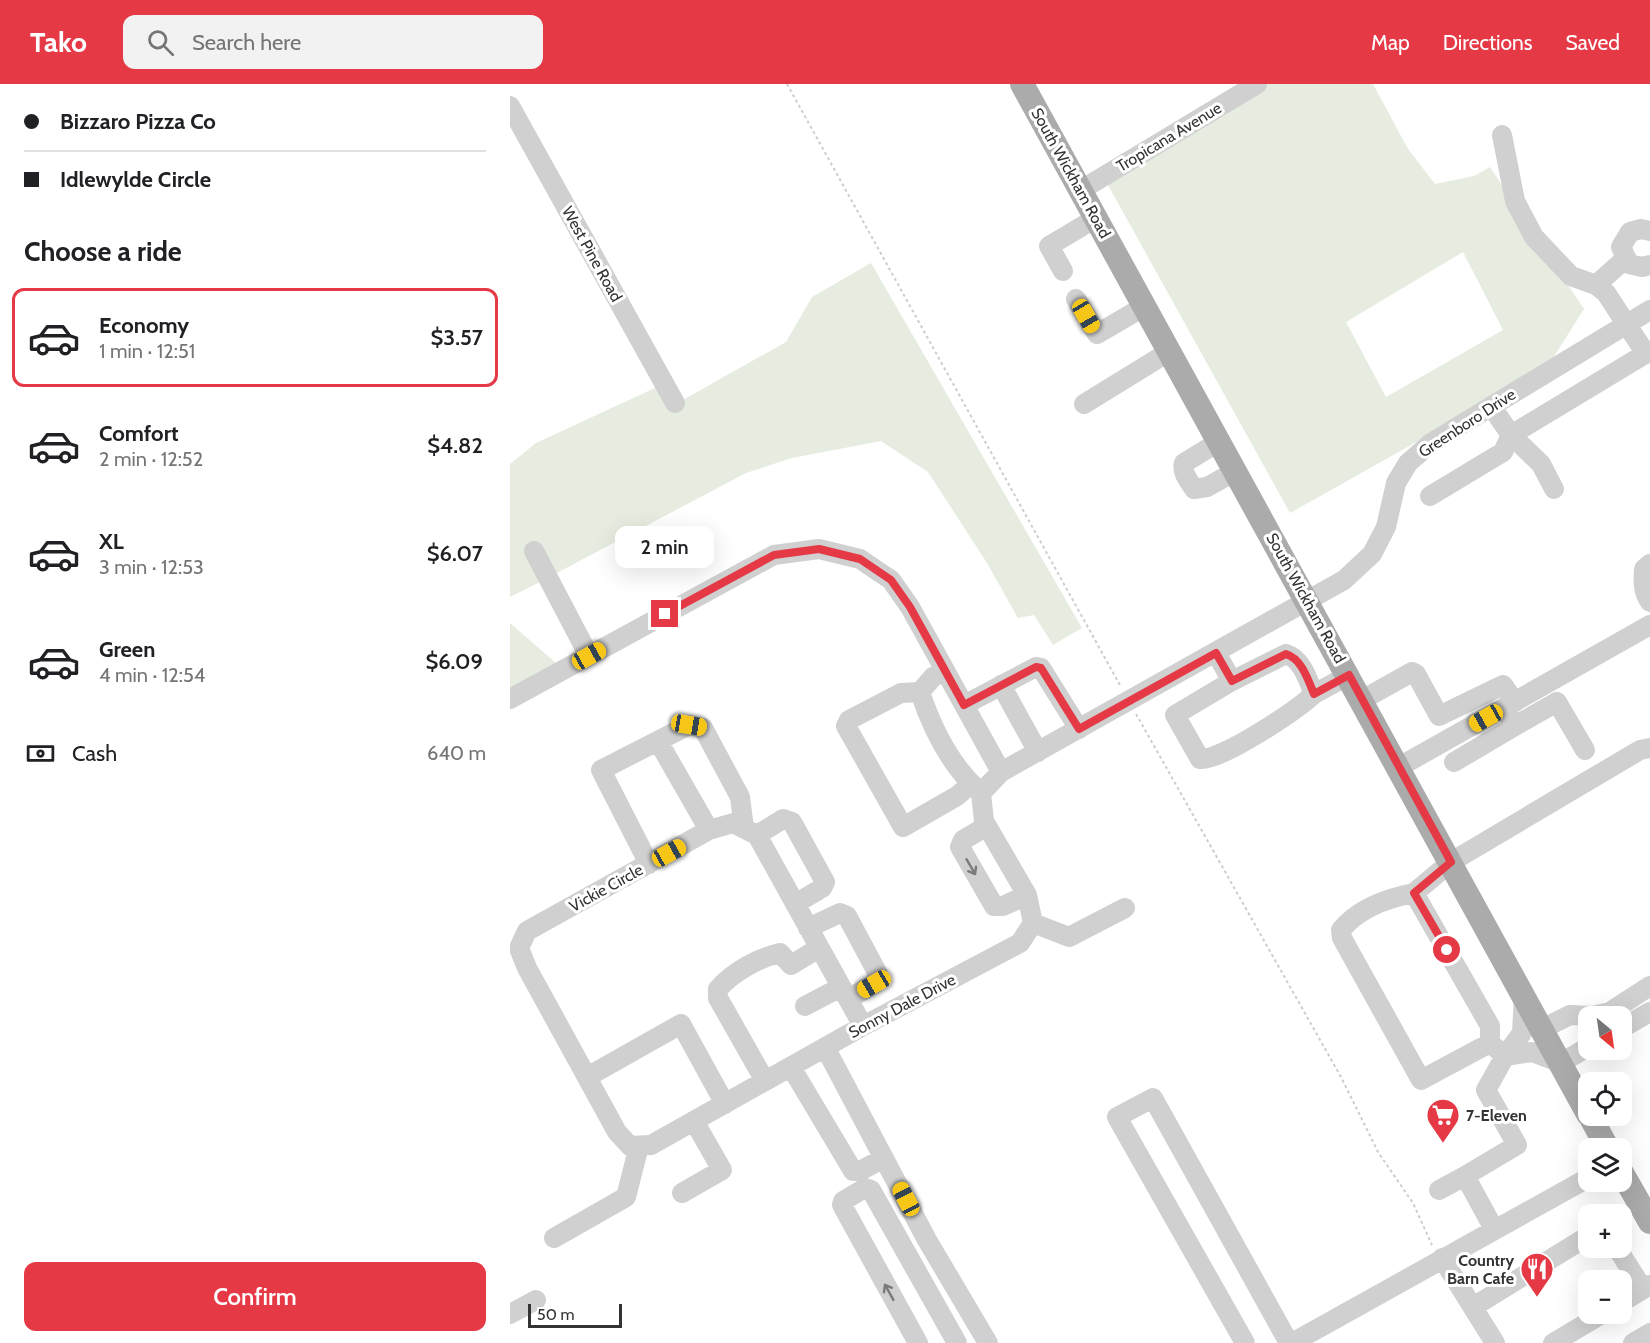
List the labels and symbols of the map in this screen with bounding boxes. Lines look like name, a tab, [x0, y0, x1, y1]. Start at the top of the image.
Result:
street label: Tropicana Avenue	[1113, 98, 1225, 176]
street label: South Wickham Road	[1027, 105, 1115, 241]
street label: West Pine Road	[558, 203, 626, 305]
car	[1069, 296, 1103, 336]
street label: Greenboro Drive	[1415, 385, 1519, 461]
callout: 2 min	[616, 527, 714, 569]
street label: South Wickham Road	[1262, 530, 1350, 666]
route end	[651, 600, 678, 627]
car	[569, 639, 609, 673]
car	[1466, 701, 1506, 735]
car	[670, 713, 708, 737]
car	[649, 836, 689, 870]
one-way arrow	[966, 858, 978, 875]
street label: Vickie Circle	[566, 860, 646, 916]
route start	[1433, 936, 1460, 963]
car	[854, 967, 894, 1001]
street label: Sonny Dale Drive	[845, 970, 959, 1042]
north arrow	[1578, 1006, 1632, 1060]
supermarket icon: 7-Eleven	[1425, 1097, 1461, 1144]
place label: 7-Eleven	[1466, 1106, 1527, 1125]
car	[890, 1179, 922, 1219]
place label: Country Barn Cafe	[1447, 1251, 1514, 1288]
restaurant icon: Country Barn Cafe	[1519, 1251, 1555, 1298]
one-way arrow	[883, 1284, 895, 1301]
scale bar	[528, 1301, 622, 1328]

